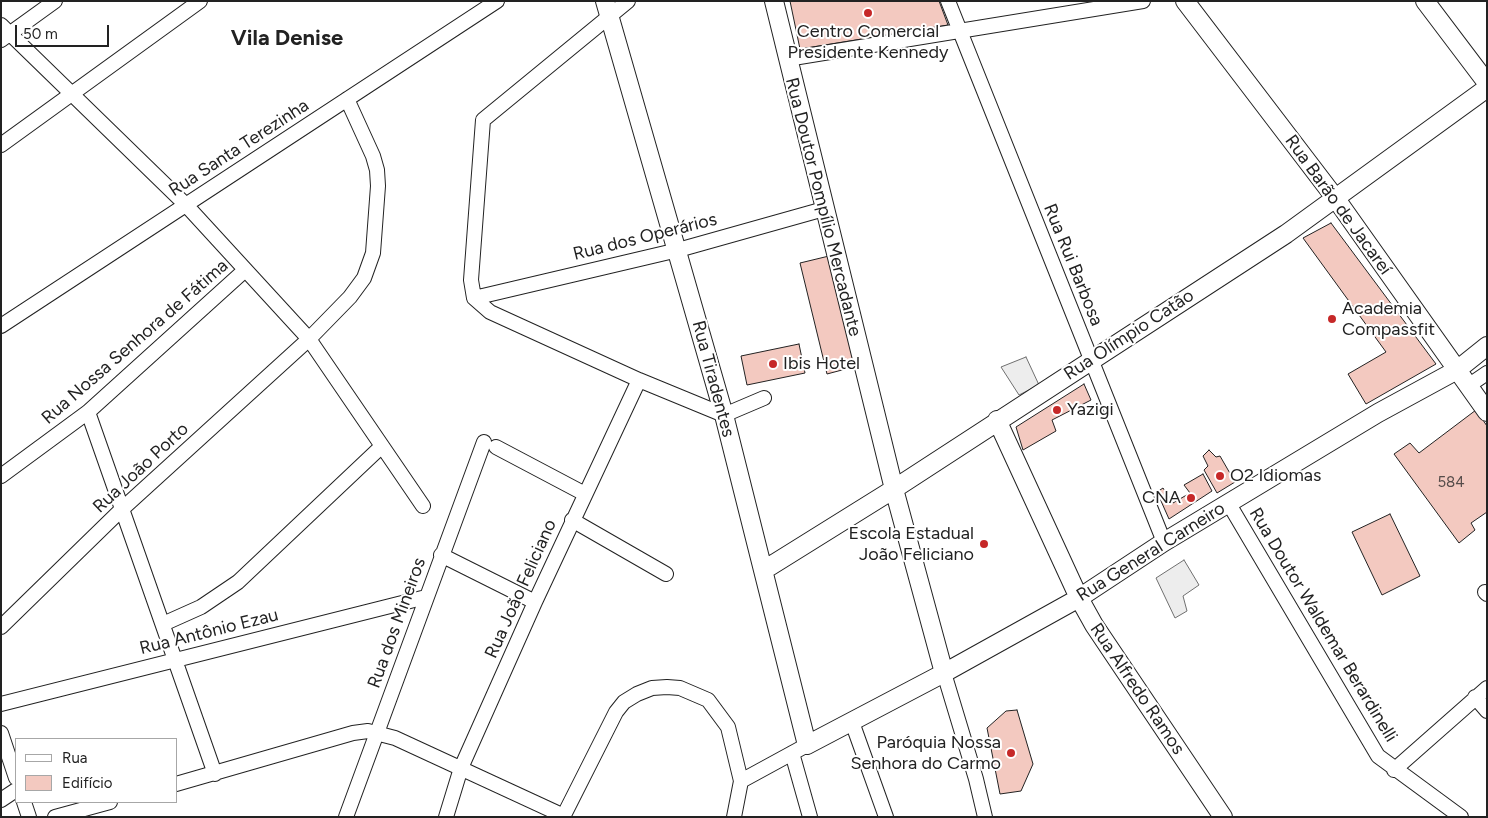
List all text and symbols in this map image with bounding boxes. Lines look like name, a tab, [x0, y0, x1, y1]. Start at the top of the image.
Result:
marker: Centro Comercial Presidente Kennedy	[862, 7, 874, 19]
scale bar	[18, 15, 111, 47]
place label: Centro Comercial Presidente Kennedy	[788, 21, 948, 64]
text: 50 m	[23, 25, 58, 43]
district label: Vila Denise	[231, 26, 343, 52]
street label: Rua Doutor Pompílio Mercadante	[780, 75, 866, 339]
street label: Rua Santa Terezinha	[165, 95, 313, 201]
street label: Rua Barão de Jacareí	[1280, 131, 1396, 279]
street label: Rua Rui Barbosa	[1039, 201, 1107, 329]
street label: Rua dos Operários	[571, 209, 719, 265]
street label: Rua Nossa Senhora de Fátima	[37, 255, 233, 429]
street label: Rua Olímpio Catão	[1060, 285, 1198, 385]
place label: Academia Compassfit	[1342, 298, 1435, 340]
marker: Academia Compassfit	[1326, 313, 1338, 325]
street label: Rua Tiradentes	[687, 318, 739, 440]
place label: Ibis Hotel	[783, 353, 860, 375]
marker: Ibis Hotel	[767, 358, 779, 370]
place label: Yazigi	[1067, 399, 1114, 421]
marker: Yazigi	[1051, 404, 1063, 416]
street label: Rua João Porto	[89, 418, 193, 518]
place label: O2 Idiomas	[1230, 465, 1321, 487]
marker: O2 Idiomas	[1214, 470, 1226, 482]
house number: 584	[1437, 474, 1465, 492]
place label: CNA	[1142, 487, 1181, 509]
marker: CNA	[1185, 492, 1197, 504]
street label: Rua General Carneiro	[1073, 498, 1229, 606]
street label: Rua Doutor Waldemar Berardinelli	[1244, 504, 1402, 746]
street label: Rua João Feliciano	[481, 516, 561, 662]
place label: Escola Estadual João Feliciano	[848, 523, 974, 566]
marker: Escola Estadual João Feliciano	[978, 538, 990, 550]
street label: Rua dos Mineiros	[363, 555, 431, 691]
street label: Rua Antônio Ezau	[137, 604, 281, 660]
street label: Rua Alfredo Ramos	[1085, 619, 1189, 759]
place label: Paróquia Nossa Senhora do Carmo	[850, 732, 1001, 774]
legend	[15, 738, 178, 803]
marker: Paróquia Nossa Senhora do Carmo	[1005, 747, 1017, 759]
text: Rua	[62, 749, 87, 767]
text: Edifício	[62, 774, 112, 792]

